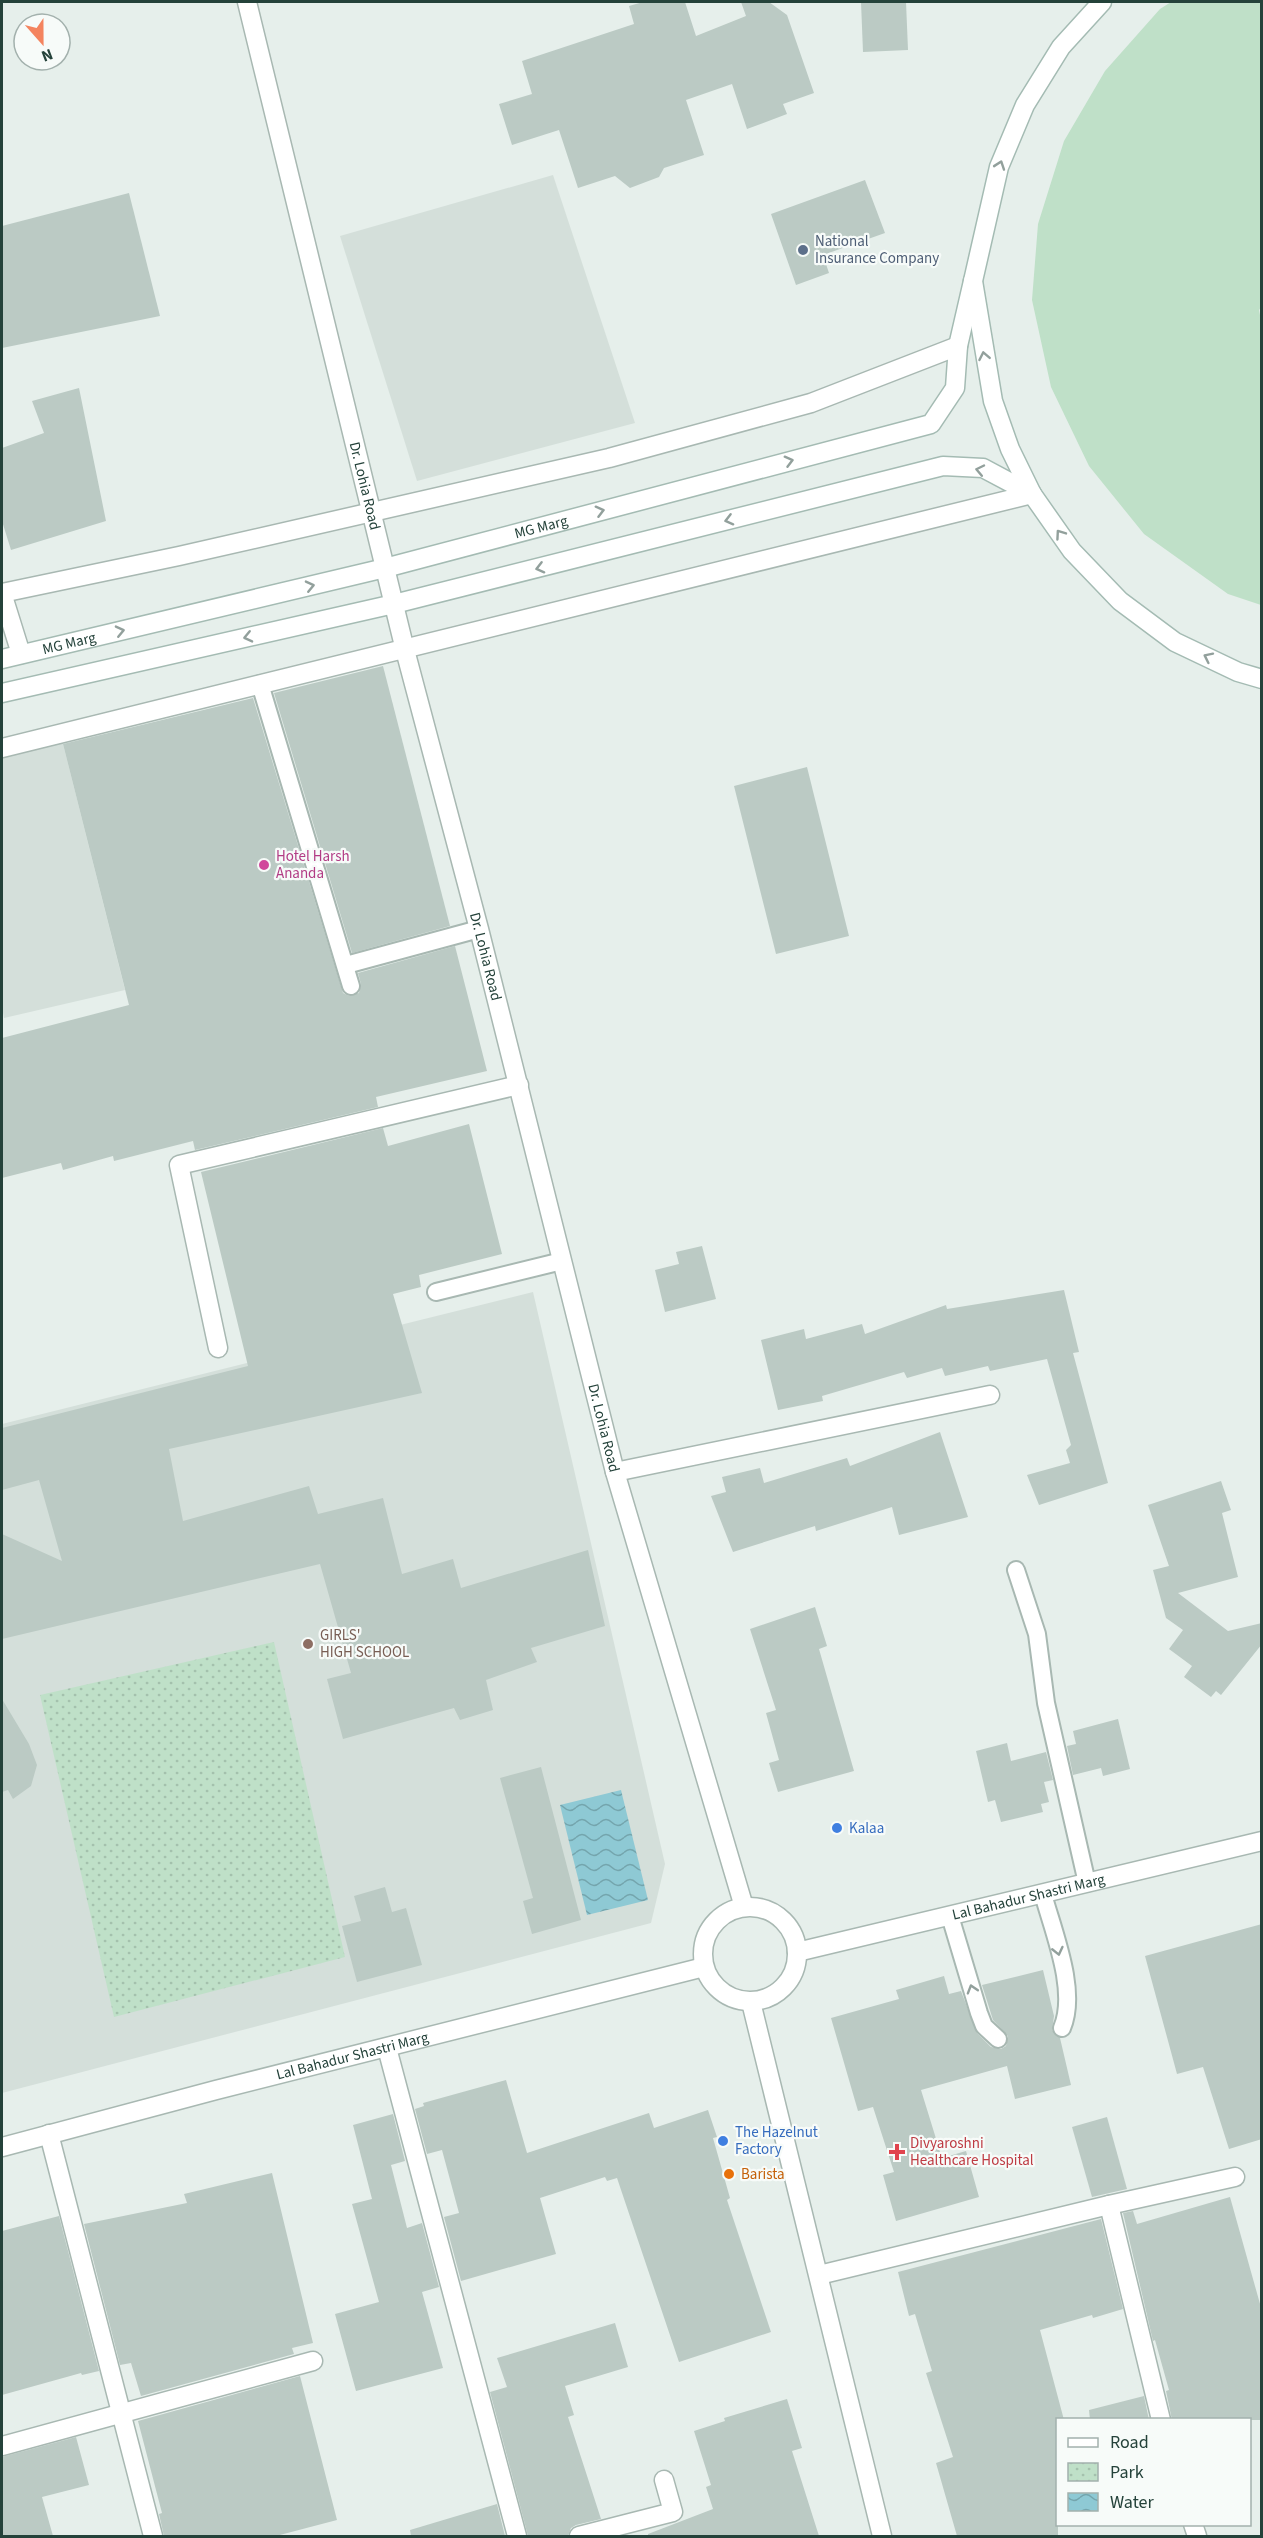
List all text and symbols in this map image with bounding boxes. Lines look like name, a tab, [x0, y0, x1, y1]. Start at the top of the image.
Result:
north arrow	[12, 12, 72, 72]
text: N	[38, 43, 56, 67]
one-way arrow	[993, 160, 1006, 171]
place label: National Insurance Company	[815, 231, 939, 269]
marker: National Insurance Company	[796, 243, 810, 257]
one-way arrow	[979, 351, 991, 361]
street label: Dr. Lohia Road	[344, 440, 385, 532]
one-way arrow	[783, 456, 793, 469]
one-way arrow	[975, 464, 985, 477]
one-way arrow	[595, 506, 605, 519]
street label: MG Marg	[512, 510, 570, 544]
one-way arrow	[724, 513, 734, 526]
one-way arrow	[1056, 529, 1067, 540]
one-way arrow	[535, 560, 545, 573]
one-way arrow	[304, 581, 314, 594]
one-way arrow	[115, 626, 125, 639]
street label: MG Marg	[40, 627, 99, 660]
one-way arrow	[243, 630, 253, 643]
one-way arrow	[1203, 653, 1214, 665]
place label: Hotel Harsh Ananda	[276, 846, 350, 884]
marker: Hotel Harsh Ananda	[257, 858, 271, 872]
street label: Dr. Lohia Road	[464, 910, 507, 1003]
street label: Dr. Lohia Road	[582, 1382, 625, 1474]
place label: GIRLS' HIGH SCHOOL	[320, 1625, 409, 1663]
marker: GIRLS' HIGH SCHOOL	[301, 1637, 315, 1651]
place label: Kalaa	[849, 1818, 884, 1839]
marker: Kalaa	[830, 1821, 844, 1835]
street label: Lal Bahadur Shastri Marg	[950, 1869, 1108, 1926]
one-way arrow	[1051, 1945, 1064, 1955]
one-way arrow	[967, 1984, 979, 1995]
street label: Lal Bahadur Shastri Marg	[274, 2027, 431, 2085]
place label: The Hazelnut Factory	[735, 2122, 818, 2160]
place label: Divyaroshni Healthcare Hospital	[910, 2133, 1034, 2171]
marker: The Hazelnut Factory	[716, 2134, 730, 2148]
marker: Divyaroshni Healthcare Hospital	[888, 2143, 906, 2161]
place label: Barista	[741, 2164, 785, 2185]
marker: Barista	[722, 2167, 736, 2181]
legend	[1056, 2418, 1251, 2526]
text: Road	[1110, 2430, 1149, 2455]
text: Park	[1110, 2460, 1144, 2485]
text: Water	[1110, 2490, 1154, 2515]

